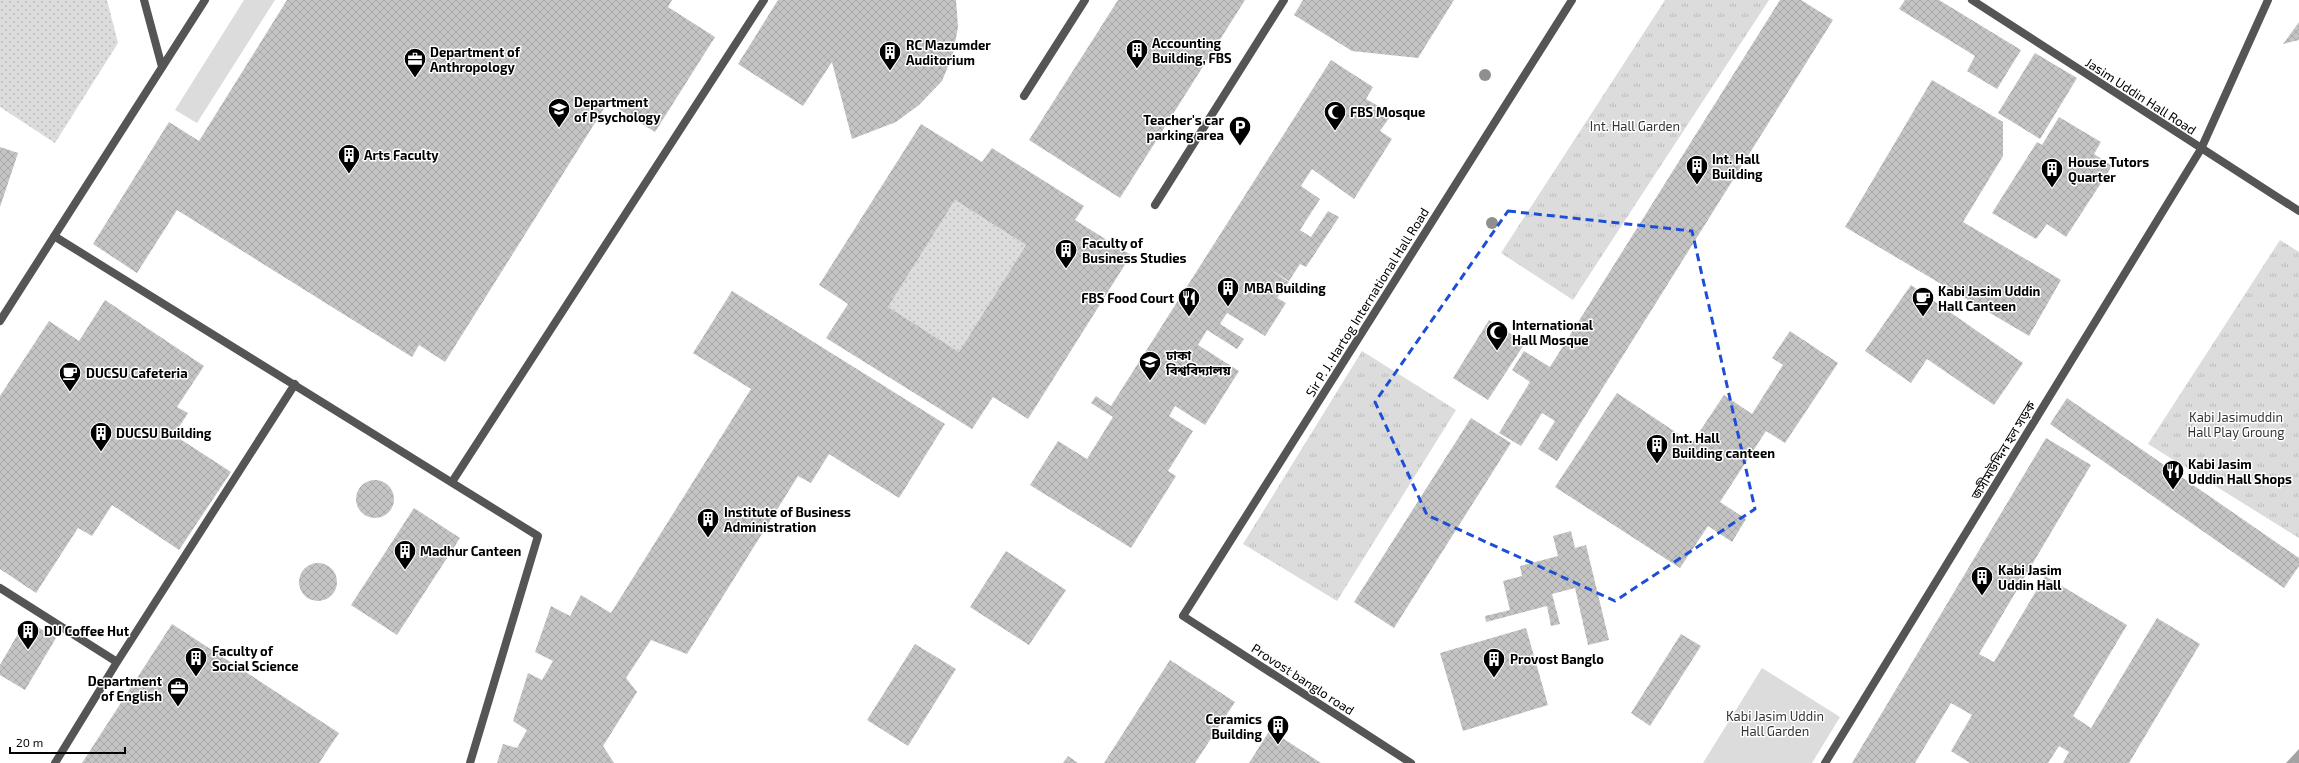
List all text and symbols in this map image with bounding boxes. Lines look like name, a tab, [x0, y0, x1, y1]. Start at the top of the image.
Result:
place label: Accounting Building, FBS	[1152, 35, 1232, 66]
place label: RC Mazumder Auditorium	[906, 37, 991, 68]
building icon: Accounting Building, FBS	[1124, 37, 1150, 70]
building icon: RC Mazumder Auditorium	[877, 39, 903, 72]
place label: Department of Anthropology	[430, 44, 521, 75]
office icon: Department of Anthropology	[402, 46, 428, 79]
street label: Jasim Uddin Hall Road	[2083, 54, 2199, 138]
place label: Department of Psychology	[574, 94, 661, 125]
school or university icon: Department of Psychology	[546, 96, 572, 129]
mosque icon: FBS Mosque	[1322, 99, 1348, 132]
place label: FBS Mosque	[1350, 104, 1425, 120]
place label: Teacher's car parking area	[1143, 112, 1224, 143]
parking icon: Teacher's car parking area	[1227, 114, 1253, 147]
park label: Int. Hall Garden	[1590, 118, 1680, 134]
building icon: Arts Faculty	[336, 142, 362, 175]
place label: Arts Faculty	[364, 147, 439, 163]
place label: Int. Hall Building	[1712, 151, 1763, 182]
building icon: Int. Hall Building	[1684, 153, 1710, 186]
place label: House Tutors Quarter	[2068, 154, 2149, 186]
building icon: House Tutors Quarter	[2039, 156, 2065, 189]
street label: Sir P. J. Hartog International Hall Road	[1302, 204, 1432, 400]
place label: Faculty of Business Studies	[1082, 235, 1187, 266]
building icon: Faculty of Business Studies	[1053, 237, 1079, 270]
building icon: MBA Building	[1215, 275, 1241, 308]
place label: MBA Building	[1244, 280, 1326, 296]
place label: Kabi Jasim Uddin Hall Canteen	[1938, 283, 2041, 314]
restaurant icon: FBS Food Court	[1176, 285, 1202, 318]
cafe icon: Kabi Jasim Uddin Hall Canteen	[1910, 285, 1936, 318]
place label: FBS Food Court	[1081, 290, 1175, 306]
place label: International Hall Mosque	[1512, 317, 1594, 348]
mosque icon: International Hall Mosque	[1484, 319, 1510, 352]
place label: ঢাকা বিশ্ববিদ্যালয়	[1165, 347, 1232, 378]
school or university icon: ঢাকা বিশ্ববিদ্যালয়	[1137, 349, 1163, 382]
cafe icon: DUCSU Cafeteria	[57, 360, 83, 393]
place label: DUCSU Cafeteria	[86, 365, 188, 381]
street label: জসীমউদ্দিন হল সড়ক	[1967, 398, 2039, 503]
park label: Kabi Jasimuddin Hall Play Groung	[2187, 409, 2285, 440]
building icon: DUCSU Building	[88, 420, 114, 453]
place label: DUCSU Building	[116, 425, 212, 441]
place label: Int. Hall Building canteen	[1672, 430, 1775, 461]
building icon: Int. Hall Building canteen	[1644, 432, 1670, 465]
place label: Kabi Jasim Uddin Hall Shops	[2188, 456, 2292, 487]
restaurant icon: Kabi Jasim Uddin Hall Shops	[2160, 458, 2186, 491]
place label: Institute of Business Administration	[724, 504, 851, 535]
building icon: Institute of Business Administration	[695, 506, 721, 539]
building icon: Madhur Canteen	[392, 538, 418, 571]
place label: Madhur Canteen	[420, 543, 522, 559]
place label: Kabi Jasim Uddin Hall	[1998, 562, 2062, 593]
building icon: Kabi Jasim Uddin Hall	[1969, 564, 1995, 597]
building icon: DU Coffee Hut	[15, 618, 41, 651]
place label: DU Coffee Hut	[44, 623, 130, 639]
street label: Provost banglo road	[1249, 640, 1357, 718]
place label: Faculty of Social Science	[212, 643, 299, 674]
building icon: Faculty of Social Science	[183, 645, 209, 678]
building icon: Provost Banglo	[1481, 646, 1507, 679]
place label: Provost Banglo	[1510, 651, 1604, 667]
place label: Department of English	[88, 673, 163, 704]
office icon: Department of English	[165, 675, 191, 708]
park label: Kabi Jasim Uddin Hall Garden	[1726, 708, 1824, 739]
place label: Ceramics Building	[1206, 711, 1262, 742]
building icon: Ceramics Building	[1265, 713, 1291, 746]
scale bar	[10, 729, 125, 755]
text: 20 m	[16, 735, 43, 749]

